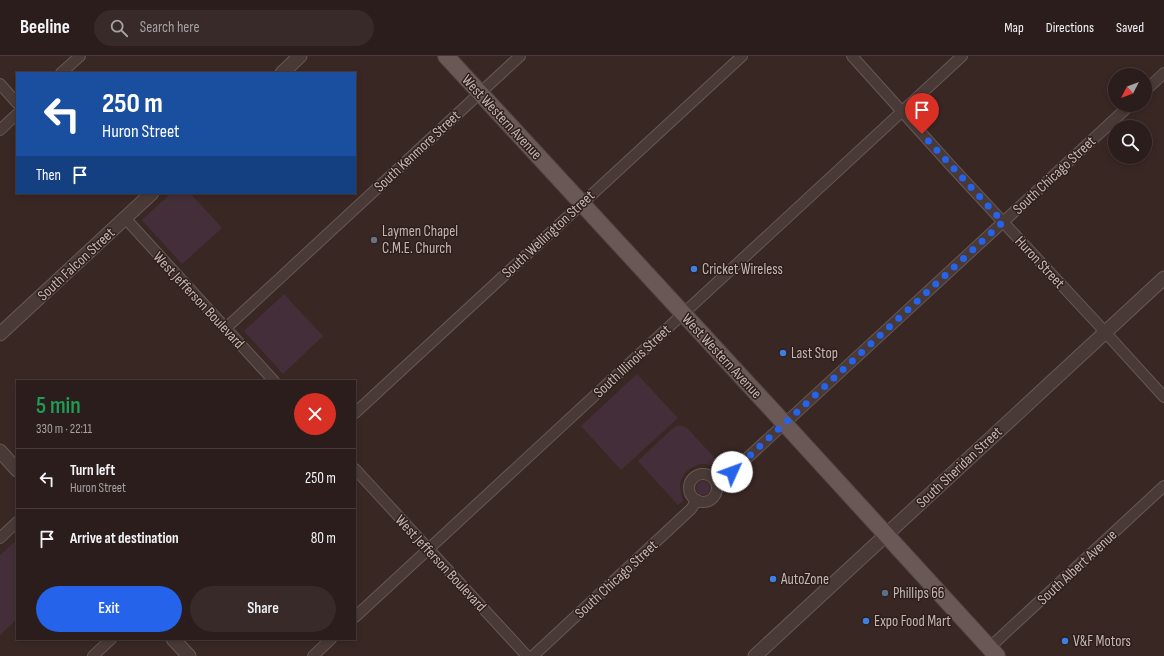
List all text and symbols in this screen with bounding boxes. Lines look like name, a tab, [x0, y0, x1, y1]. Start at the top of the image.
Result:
search box	[94, 10, 374, 46]
text: Beeline	[20, 16, 70, 39]
icon: search	[108, 17, 130, 39]
text: Search here	[140, 18, 199, 37]
text: Map	[1004, 19, 1024, 36]
text: Directions	[1046, 19, 1094, 36]
text: Saved	[1116, 19, 1144, 36]
north arrow	[1108, 68, 1152, 112]
map controls	[1108, 68, 1152, 164]
street label: West Western Avenue	[457, 71, 546, 164]
text: 250 m	[102, 87, 163, 120]
icon: left	[36, 88, 88, 140]
pin	[905, 93, 939, 134]
icon: arrive	[911, 99, 933, 121]
street label: South Kenmore Street	[370, 106, 465, 196]
button: search	[1108, 120, 1152, 164]
text: Huron Street	[102, 121, 180, 142]
street label: South Chicago Street	[1009, 132, 1100, 219]
icon: arrive	[69, 164, 91, 186]
text: Then	[36, 166, 61, 185]
street label: South Wellington Street	[498, 186, 599, 282]
place label: Laymen Chapel C.M.E. Church	[382, 222, 458, 258]
street label: South Falcon Street	[34, 223, 119, 305]
street label: Huron Street	[1011, 232, 1069, 293]
marker: Laymen Chapel C.M.E. Church	[369, 235, 379, 245]
street label: West Jefferson Boulevard	[149, 248, 248, 353]
place label: Cricket Wireless	[702, 260, 783, 279]
marker: Cricket Wireless	[689, 264, 699, 274]
street label: West Western Avenue	[677, 310, 766, 403]
street label: South Illinois Street	[590, 320, 675, 402]
place label: Last Stop	[791, 344, 838, 363]
marker: Last Stop	[778, 348, 788, 358]
text: 5 min	[36, 391, 81, 420]
button: close	[294, 393, 336, 435]
text: 330 m · 22:11	[36, 421, 92, 437]
street label: South Sheridan Street	[912, 422, 1007, 512]
position arrow	[711, 451, 753, 493]
text: Turn left	[70, 461, 115, 480]
icon: left	[36, 468, 58, 490]
text: 250 m	[305, 469, 336, 488]
text: Huron Street	[70, 480, 126, 496]
street label: West Jefferson Boulevard	[391, 511, 490, 616]
street label: South Albert Avenue	[1034, 526, 1121, 609]
icon: arrive	[36, 528, 58, 550]
text: Arrive at destination	[70, 529, 179, 548]
text: 80 m	[311, 529, 336, 548]
street label: South Chicago Street	[571, 536, 662, 623]
place label: AutoZone	[780, 570, 829, 589]
marker: AutoZone	[768, 574, 778, 584]
place label: Phillips 66	[893, 584, 944, 603]
button: Exit	[36, 586, 182, 632]
button: Share	[190, 586, 336, 632]
marker: Phillips 66	[880, 588, 890, 598]
place label: Expo Food Mart	[874, 612, 951, 631]
marker: Expo Food Mart	[861, 616, 871, 626]
place label: V&F Motors	[1073, 632, 1131, 651]
marker: V&F Motors	[1060, 636, 1070, 646]

